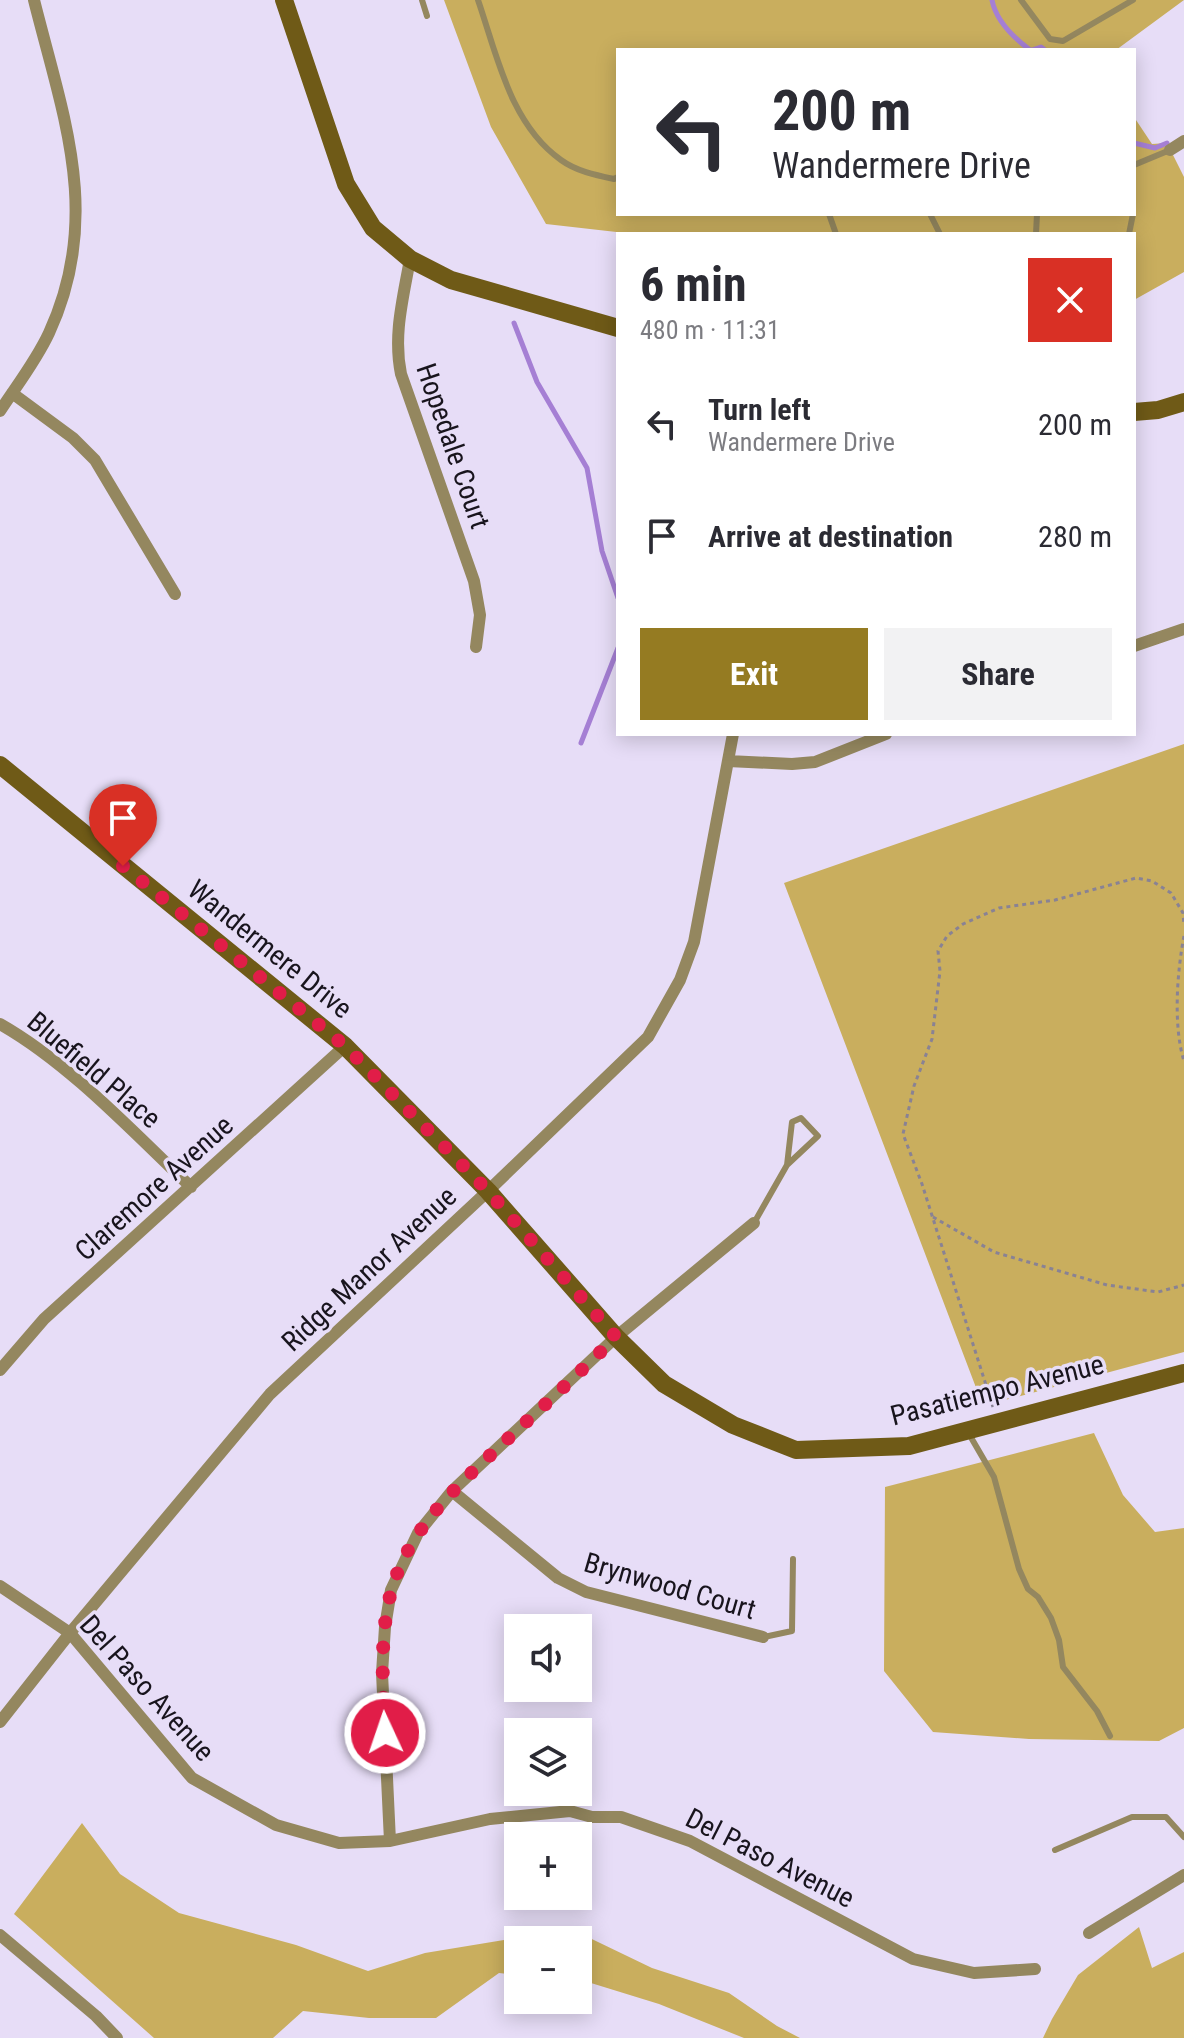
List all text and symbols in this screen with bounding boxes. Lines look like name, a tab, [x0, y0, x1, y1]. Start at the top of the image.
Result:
text: 200 m	[772, 78, 911, 144]
icon: left	[640, 80, 744, 184]
text: Wandermere Drive	[772, 145, 1031, 187]
text: 6 min	[640, 256, 747, 313]
button: close	[1028, 258, 1112, 342]
text: 480 m · 11:31	[640, 315, 780, 345]
street label: Hopedale Court	[409, 359, 497, 533]
text: Turn left	[708, 392, 811, 427]
icon: left	[640, 402, 684, 446]
text: 200 m	[1038, 407, 1112, 442]
text: Wandermere Drive	[708, 427, 895, 457]
icon: arrive	[640, 514, 684, 558]
text: Arrive at destination	[708, 519, 953, 554]
text: 280 m	[1038, 519, 1112, 554]
button: Exit	[640, 628, 868, 720]
button: Share	[884, 628, 1112, 720]
pin	[89, 784, 157, 866]
icon: arrive	[101, 796, 145, 840]
street label: Wandermere Drive	[181, 873, 359, 1025]
street label: Bluefield Place	[21, 1005, 167, 1135]
street label: Claremore Avenue	[68, 1109, 240, 1267]
street label: Ridge Manor Avenue	[275, 1180, 463, 1358]
street label: Pasatiempo Avenue	[887, 1348, 1107, 1432]
street label: Brynwood Court	[580, 1546, 760, 1626]
street label: Del Paso Avenue	[73, 1608, 221, 1768]
map controls	[504, 1614, 592, 2014]
button: sound	[504, 1614, 592, 1702]
position arrow	[343, 1691, 427, 1775]
button: layers	[504, 1718, 592, 1806]
street label: Del Paso Avenue	[680, 1801, 860, 1915]
button: +	[504, 1822, 592, 1910]
button: −	[504, 1926, 592, 2014]

